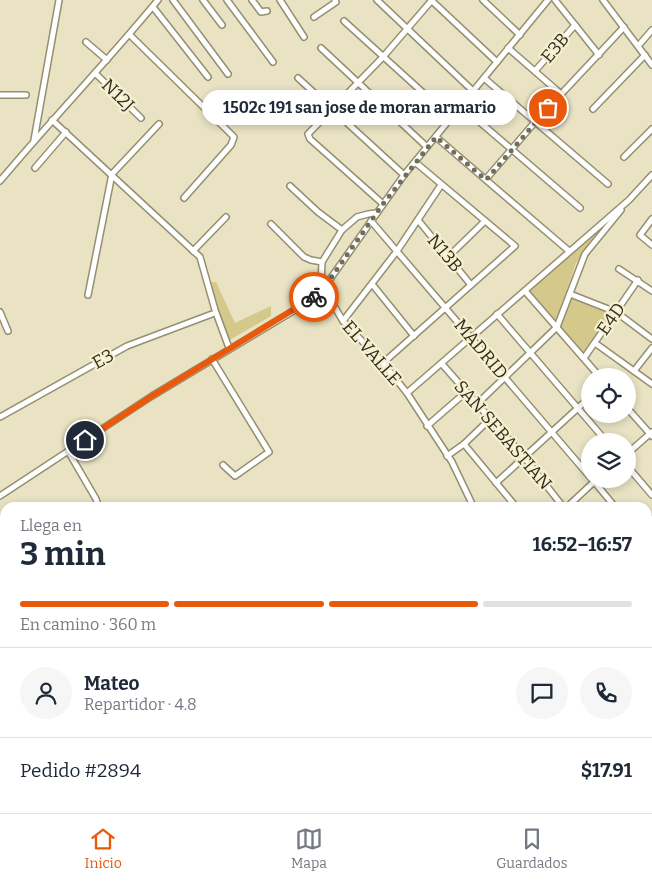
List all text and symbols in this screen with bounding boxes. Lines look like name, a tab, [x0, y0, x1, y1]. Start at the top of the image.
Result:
street label: E3B	[536, 28, 574, 68]
street label: N12J	[97, 74, 139, 116]
pin	[527, 87, 569, 129]
callout: 1502c 191 san jose de moran armario	[203, 90, 518, 126]
icon: bag	[534, 94, 562, 122]
text: 1502c 191 san jose de moran armario	[223, 98, 496, 117]
street label: N13B	[423, 229, 467, 277]
courier	[289, 272, 339, 322]
icon: bike	[300, 283, 328, 311]
street label: E4D	[592, 299, 630, 339]
street label: MADRID	[450, 314, 512, 384]
street label: EL VALLE	[338, 316, 406, 390]
street label: E3	[88, 344, 118, 374]
map controls	[581, 368, 636, 488]
button: locate	[581, 368, 636, 423]
street label: SAN SEBASTIAN	[450, 376, 556, 494]
pin	[64, 419, 106, 461]
icon: home	[71, 426, 99, 454]
button: layers	[581, 433, 636, 488]
text: Llega en	[20, 516, 82, 535]
text: 16:52–16:57	[533, 533, 632, 556]
text: 3 min	[20, 535, 106, 573]
text: En camino · 360 m	[20, 615, 156, 634]
button: person	[20, 667, 72, 719]
button: chat	[516, 667, 568, 719]
button: phone	[580, 667, 632, 719]
text: Mateo	[84, 672, 140, 695]
text: Repartidor · 4.8	[84, 695, 197, 714]
text: Pedido #2894	[20, 759, 141, 782]
text: $17.91	[581, 759, 632, 782]
tab: Inicio	[85, 825, 122, 872]
tab: Mapa	[291, 825, 327, 872]
tab: Guardados	[496, 825, 567, 872]

